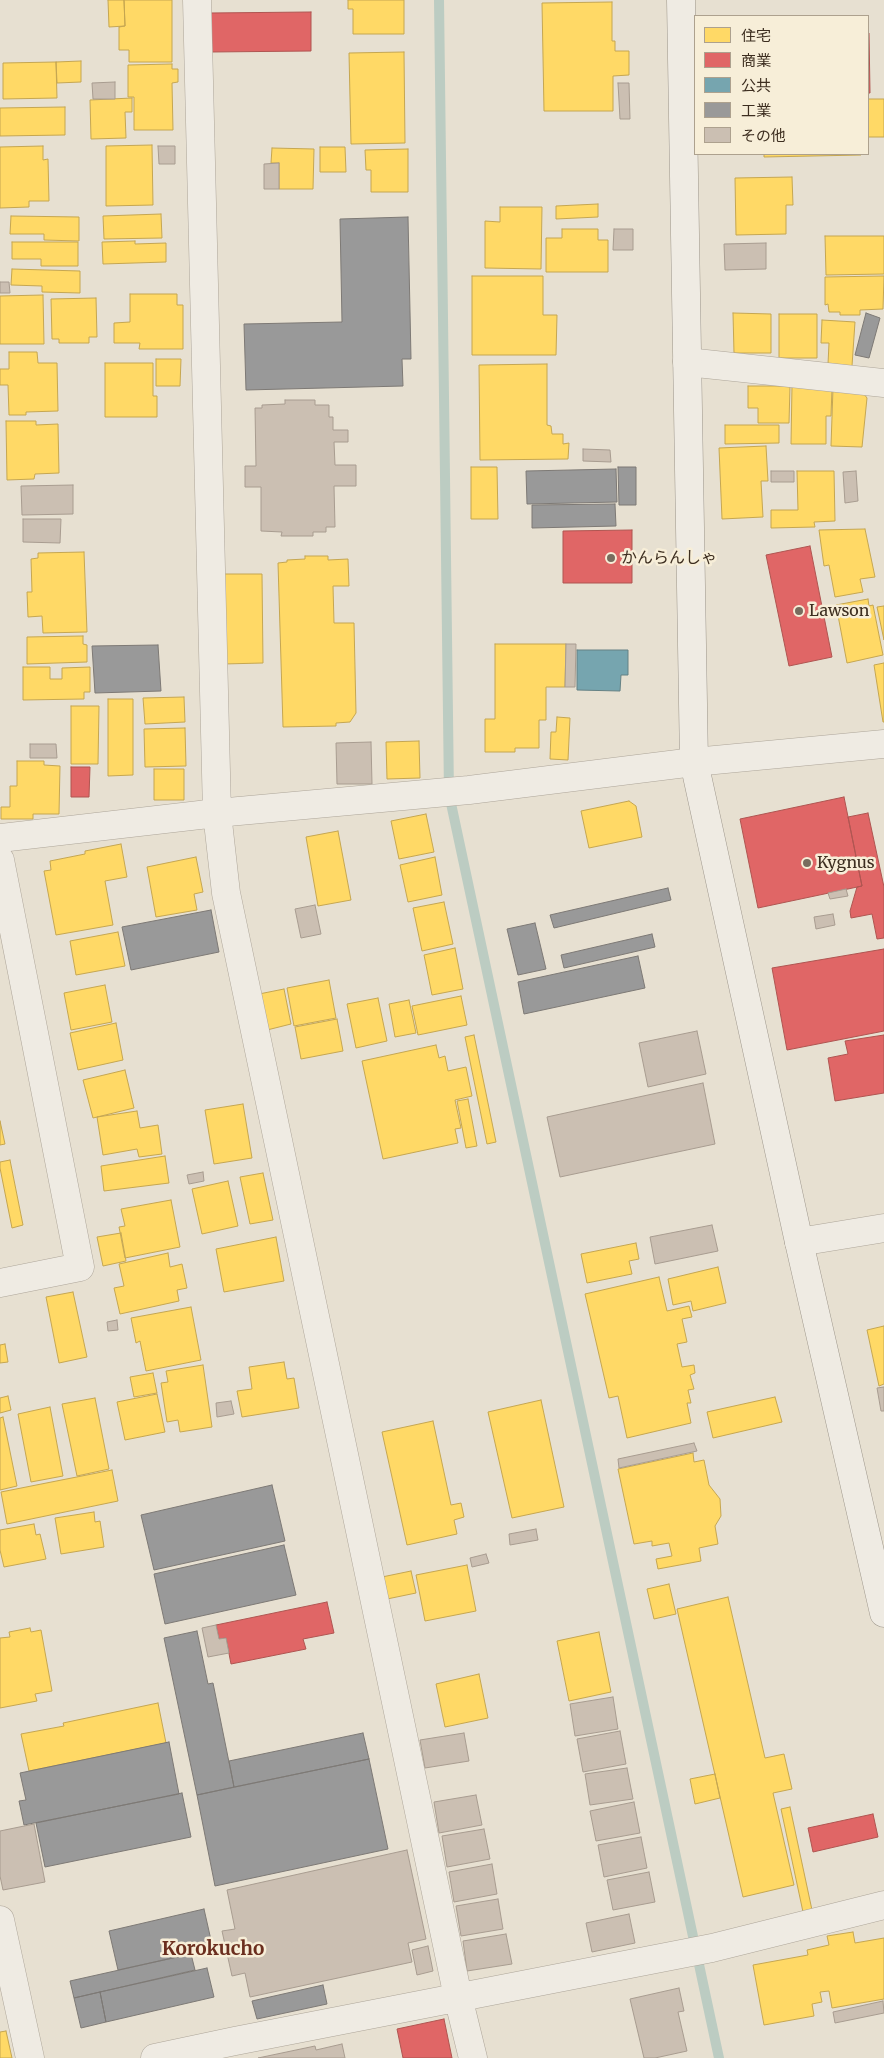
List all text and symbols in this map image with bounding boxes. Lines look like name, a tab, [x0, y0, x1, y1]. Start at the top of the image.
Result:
legend	[694, 15, 869, 155]
text: 住宅	[741, 26, 771, 45]
text: 商業	[741, 51, 771, 70]
text: 公共	[741, 76, 771, 95]
text: 工業	[741, 101, 771, 120]
text: その他	[741, 126, 786, 145]
place label: かんらんしゃ	[621, 548, 717, 568]
marker: かんらんしゃ	[605, 552, 617, 564]
place label: Lawson	[809, 601, 869, 621]
marker: Lawson	[793, 605, 805, 617]
place label: Kygnus	[817, 853, 875, 873]
marker: Kygnus	[801, 857, 813, 869]
district label: Korokucho	[162, 1939, 264, 1961]

